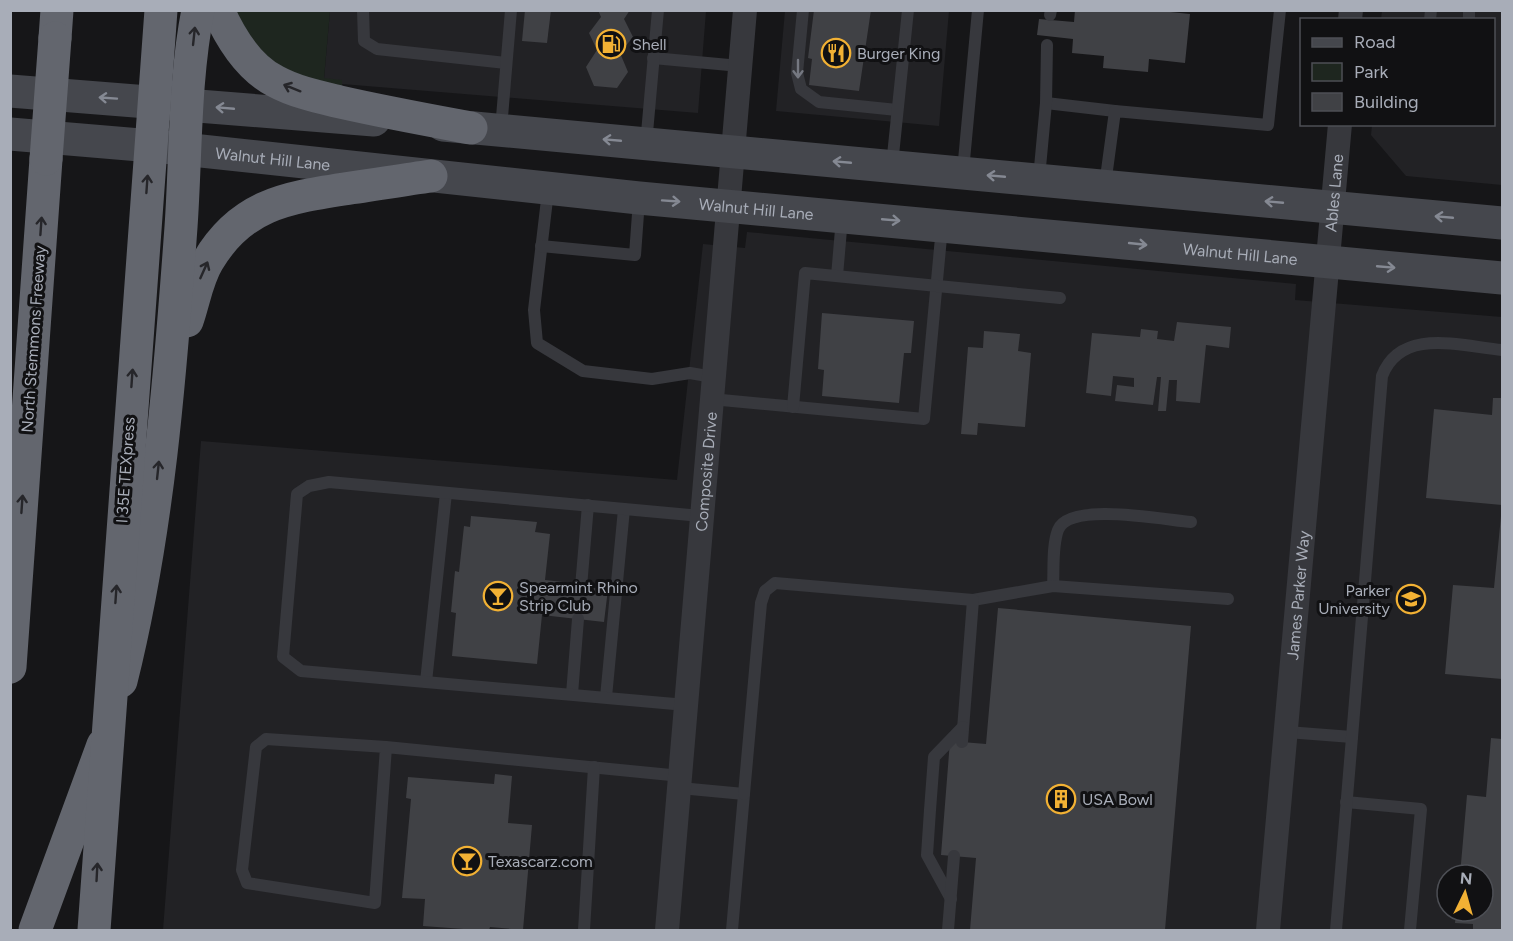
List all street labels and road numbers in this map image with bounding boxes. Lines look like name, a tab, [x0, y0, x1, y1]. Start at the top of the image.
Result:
street label: Walnut Hill Lane	[214, 144, 331, 175]
street label: Ables Lane	[1321, 153, 1347, 233]
street label: Walnut Hill Lane	[698, 195, 815, 224]
street label: Walnut Hill Lane	[1182, 239, 1299, 269]
street label: North Stemmons Freeway	[17, 244, 50, 433]
street label: Composite Drive	[692, 411, 721, 532]
street label: I 35E TEXpress	[112, 416, 139, 524]
street label: James Parker Way	[1283, 529, 1314, 661]

